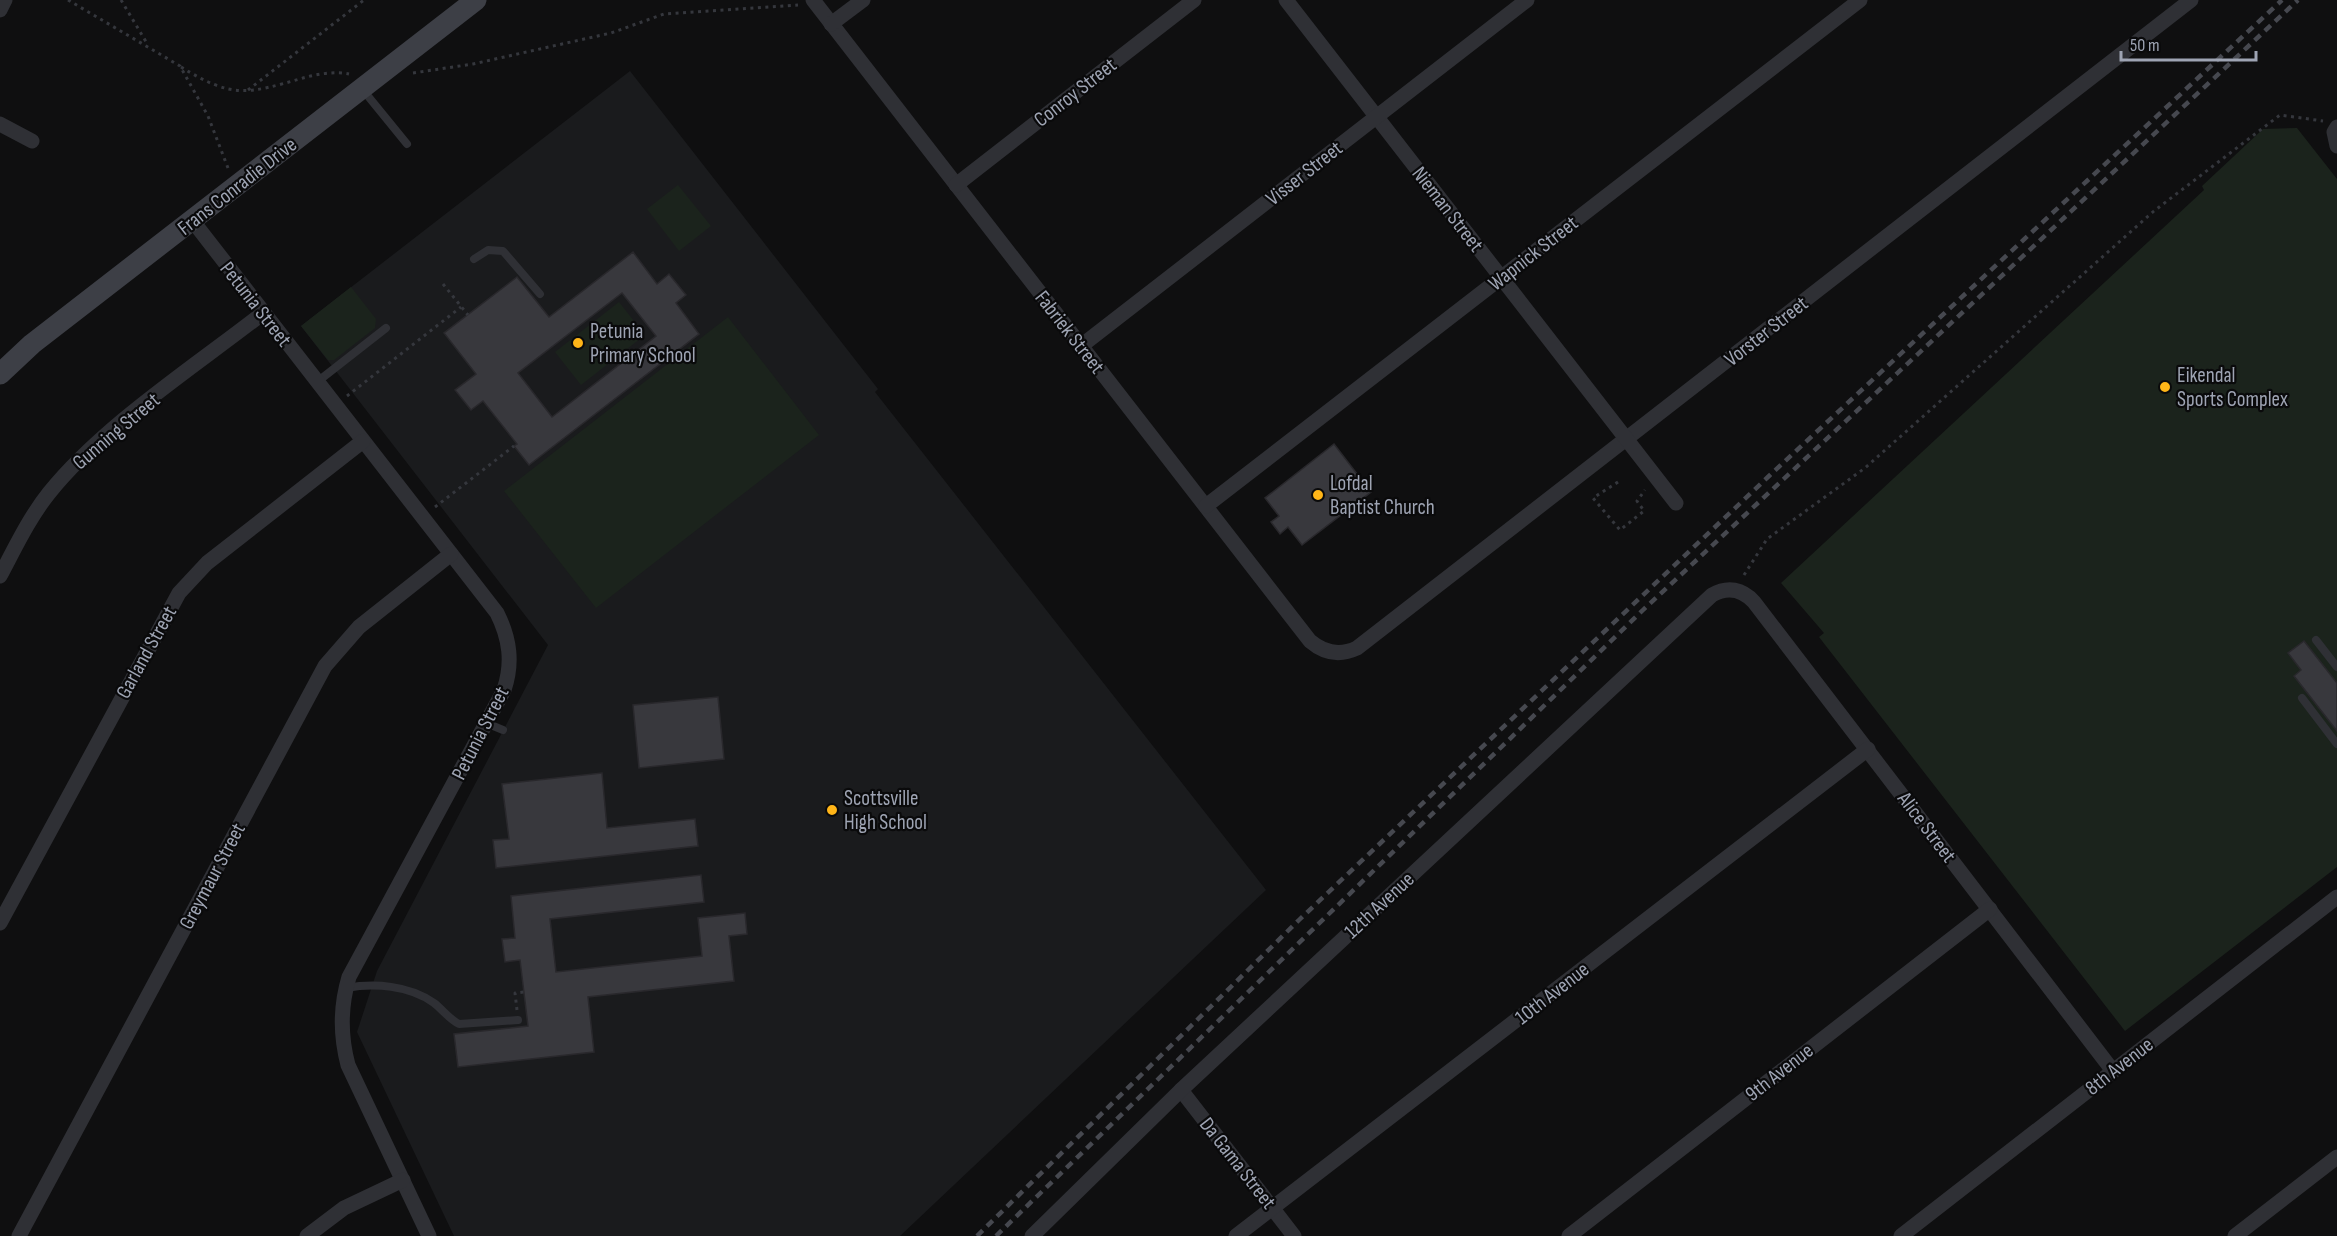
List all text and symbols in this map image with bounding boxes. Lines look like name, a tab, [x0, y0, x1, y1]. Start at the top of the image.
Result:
scale bar	[2121, 24, 2256, 62]
text: 50 m	[2130, 35, 2160, 56]
street label: Conroy Street	[1029, 52, 1121, 132]
street label: Frans Conradie Drive	[173, 132, 302, 241]
street label: Visser Street	[1261, 136, 1348, 211]
street label: Nieman Street	[1407, 162, 1489, 257]
street label: Wapnick Street	[1484, 211, 1583, 296]
street label: Petunia Street	[215, 257, 297, 352]
street label: Fabriek Street	[1029, 286, 1110, 379]
street label: Vorster Street	[1720, 291, 1813, 372]
place label: Petunia Primary School	[590, 319, 696, 368]
marker: Petunia Primary School	[571, 336, 585, 350]
place label: Eikendal Sports Complex	[2177, 363, 2288, 412]
marker: Eikendal Sports Complex	[2158, 380, 2172, 394]
street label: Gunning Street	[68, 388, 165, 475]
place label: Lofdal Baptist Church	[1330, 471, 1435, 520]
marker: Lofdal Baptist Church	[1311, 488, 1325, 502]
street label: Garland Street	[111, 602, 182, 703]
street label: Petunia Street	[446, 683, 515, 784]
place label: Scottsville High School	[844, 786, 927, 835]
street label: Alice Street	[1891, 786, 1961, 868]
marker: Scottsville High School	[825, 803, 839, 817]
street label: Greymaur Street	[174, 819, 251, 934]
street label: 12th Avenue	[1339, 867, 1419, 944]
street label: 10th Avenue	[1510, 957, 1594, 1030]
street label: 8th Avenue	[2080, 1032, 2158, 1101]
street label: 9th Avenue	[1740, 1038, 1818, 1107]
street label: Da Gama Street	[1194, 1113, 1281, 1214]

